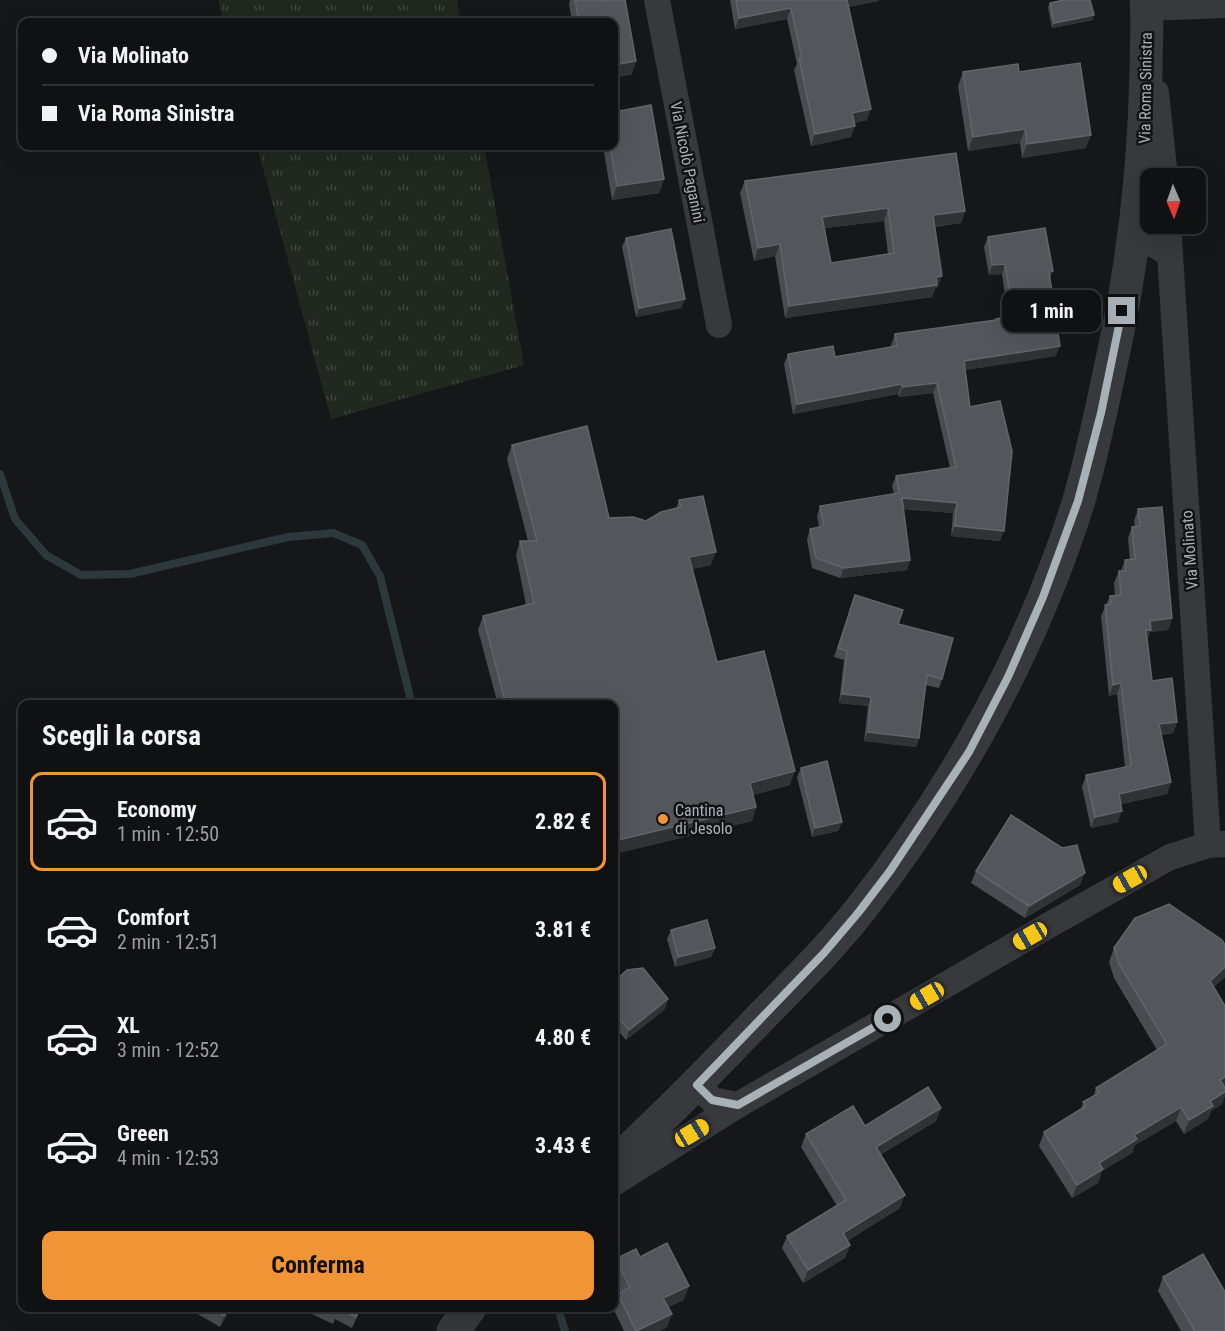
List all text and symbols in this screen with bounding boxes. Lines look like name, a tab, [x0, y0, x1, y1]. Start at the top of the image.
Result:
street label: Via Roma Sinistra	[1135, 32, 1156, 144]
text: Via Molinato	[78, 43, 189, 68]
street label: Via Nicolò Paganini	[666, 100, 709, 224]
text: Via Roma Sinistra	[78, 101, 234, 126]
north arrow	[1140, 168, 1206, 234]
map controls	[1140, 168, 1206, 234]
callout: 1 min	[1002, 290, 1101, 332]
route end	[1108, 297, 1135, 324]
text: 1 min	[1029, 299, 1074, 323]
street label: Via Molinato	[1177, 510, 1202, 590]
text: Scegli la corsa	[42, 720, 201, 752]
icon: car	[45, 795, 99, 849]
text: Economy	[117, 797, 197, 822]
place label: Cantina di Jesolo	[675, 801, 733, 838]
text: 2.82 €	[535, 809, 591, 834]
marker: Cantina di Jesolo	[656, 812, 670, 826]
text: 1 min · 12:50	[117, 822, 219, 846]
car	[1110, 862, 1150, 896]
icon: car	[45, 903, 99, 957]
text: Comfort	[117, 905, 190, 930]
text: 3.81 €	[535, 917, 591, 942]
car	[1010, 919, 1050, 953]
text: 2 min · 12:51	[117, 930, 219, 954]
car	[907, 979, 947, 1013]
route start	[874, 1005, 901, 1032]
icon: car	[45, 1011, 99, 1065]
text: XL	[117, 1013, 140, 1038]
text: 4.80 €	[535, 1025, 591, 1050]
text: 3 min · 12:52	[117, 1038, 219, 1062]
car	[672, 1116, 712, 1150]
icon: car	[45, 1119, 99, 1173]
text: Green	[117, 1121, 169, 1146]
text: 3.43 €	[535, 1133, 591, 1158]
text: 4 min · 12:53	[117, 1146, 219, 1170]
button: Conferma	[42, 1231, 594, 1300]

